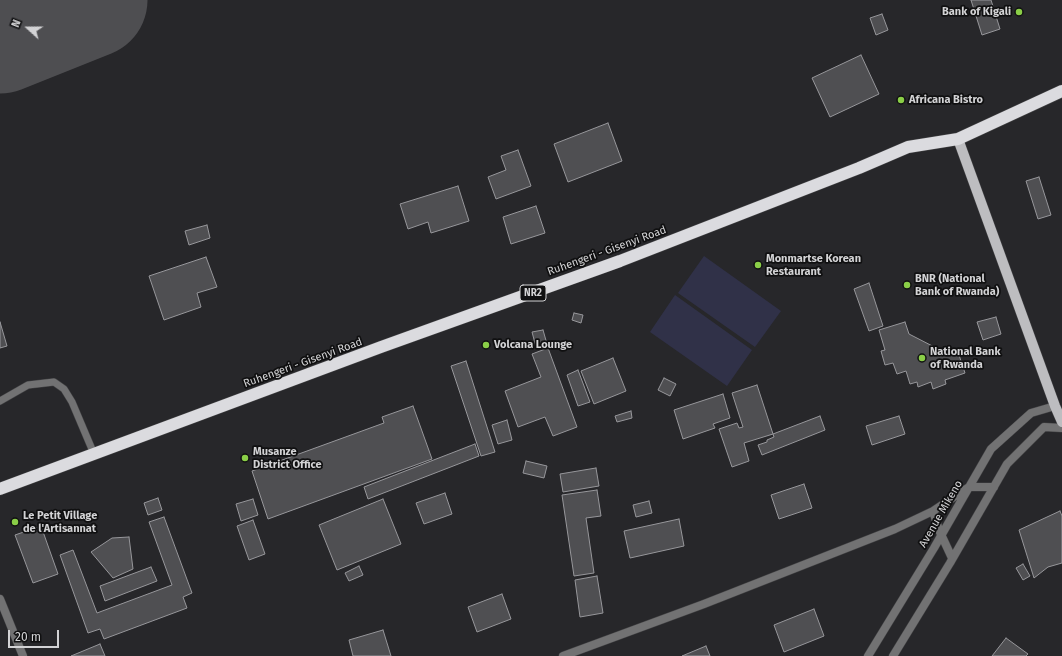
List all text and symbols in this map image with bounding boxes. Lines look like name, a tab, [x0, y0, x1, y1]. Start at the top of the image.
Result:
place label: Bank of Kigali	[942, 5, 1011, 19]
marker: Bank of Kigali	[1014, 7, 1024, 17]
north arrow	[8, 8, 48, 48]
text: N	[9, 18, 24, 29]
place label: Africana Bistro	[909, 93, 983, 107]
marker: Africana Bistro	[896, 95, 906, 105]
street label: Ruhengeri - Gisenyi Road	[546, 223, 668, 279]
place label: Monmartse Korean Restaurant	[766, 252, 861, 278]
marker: Monmartse Korean Restaurant	[753, 260, 763, 270]
place label: BNR (National Bank of Rwanda)	[915, 272, 999, 298]
marker: BNR (National Bank of Rwanda)	[902, 280, 912, 290]
road number: NR2	[520, 285, 546, 301]
street label: Ruhengeri - Gisenyi Road	[242, 335, 364, 391]
place label: Volcana Lounge	[494, 338, 572, 352]
marker: Volcana Lounge	[481, 340, 491, 350]
place label: National Bank of Rwanda	[930, 345, 1000, 371]
marker: National Bank of Rwanda	[917, 353, 927, 363]
place label: Musanze District Office	[253, 445, 322, 471]
marker: Musanze District Office	[240, 453, 250, 463]
street label: Avenue Mikeno	[916, 478, 966, 550]
place label: Le Petit Village de l'Artisannat	[23, 509, 97, 535]
marker: Le Petit Village de l'Artisannat	[10, 517, 20, 527]
scale bar	[10, 622, 61, 648]
text: 20 m	[15, 630, 41, 644]

